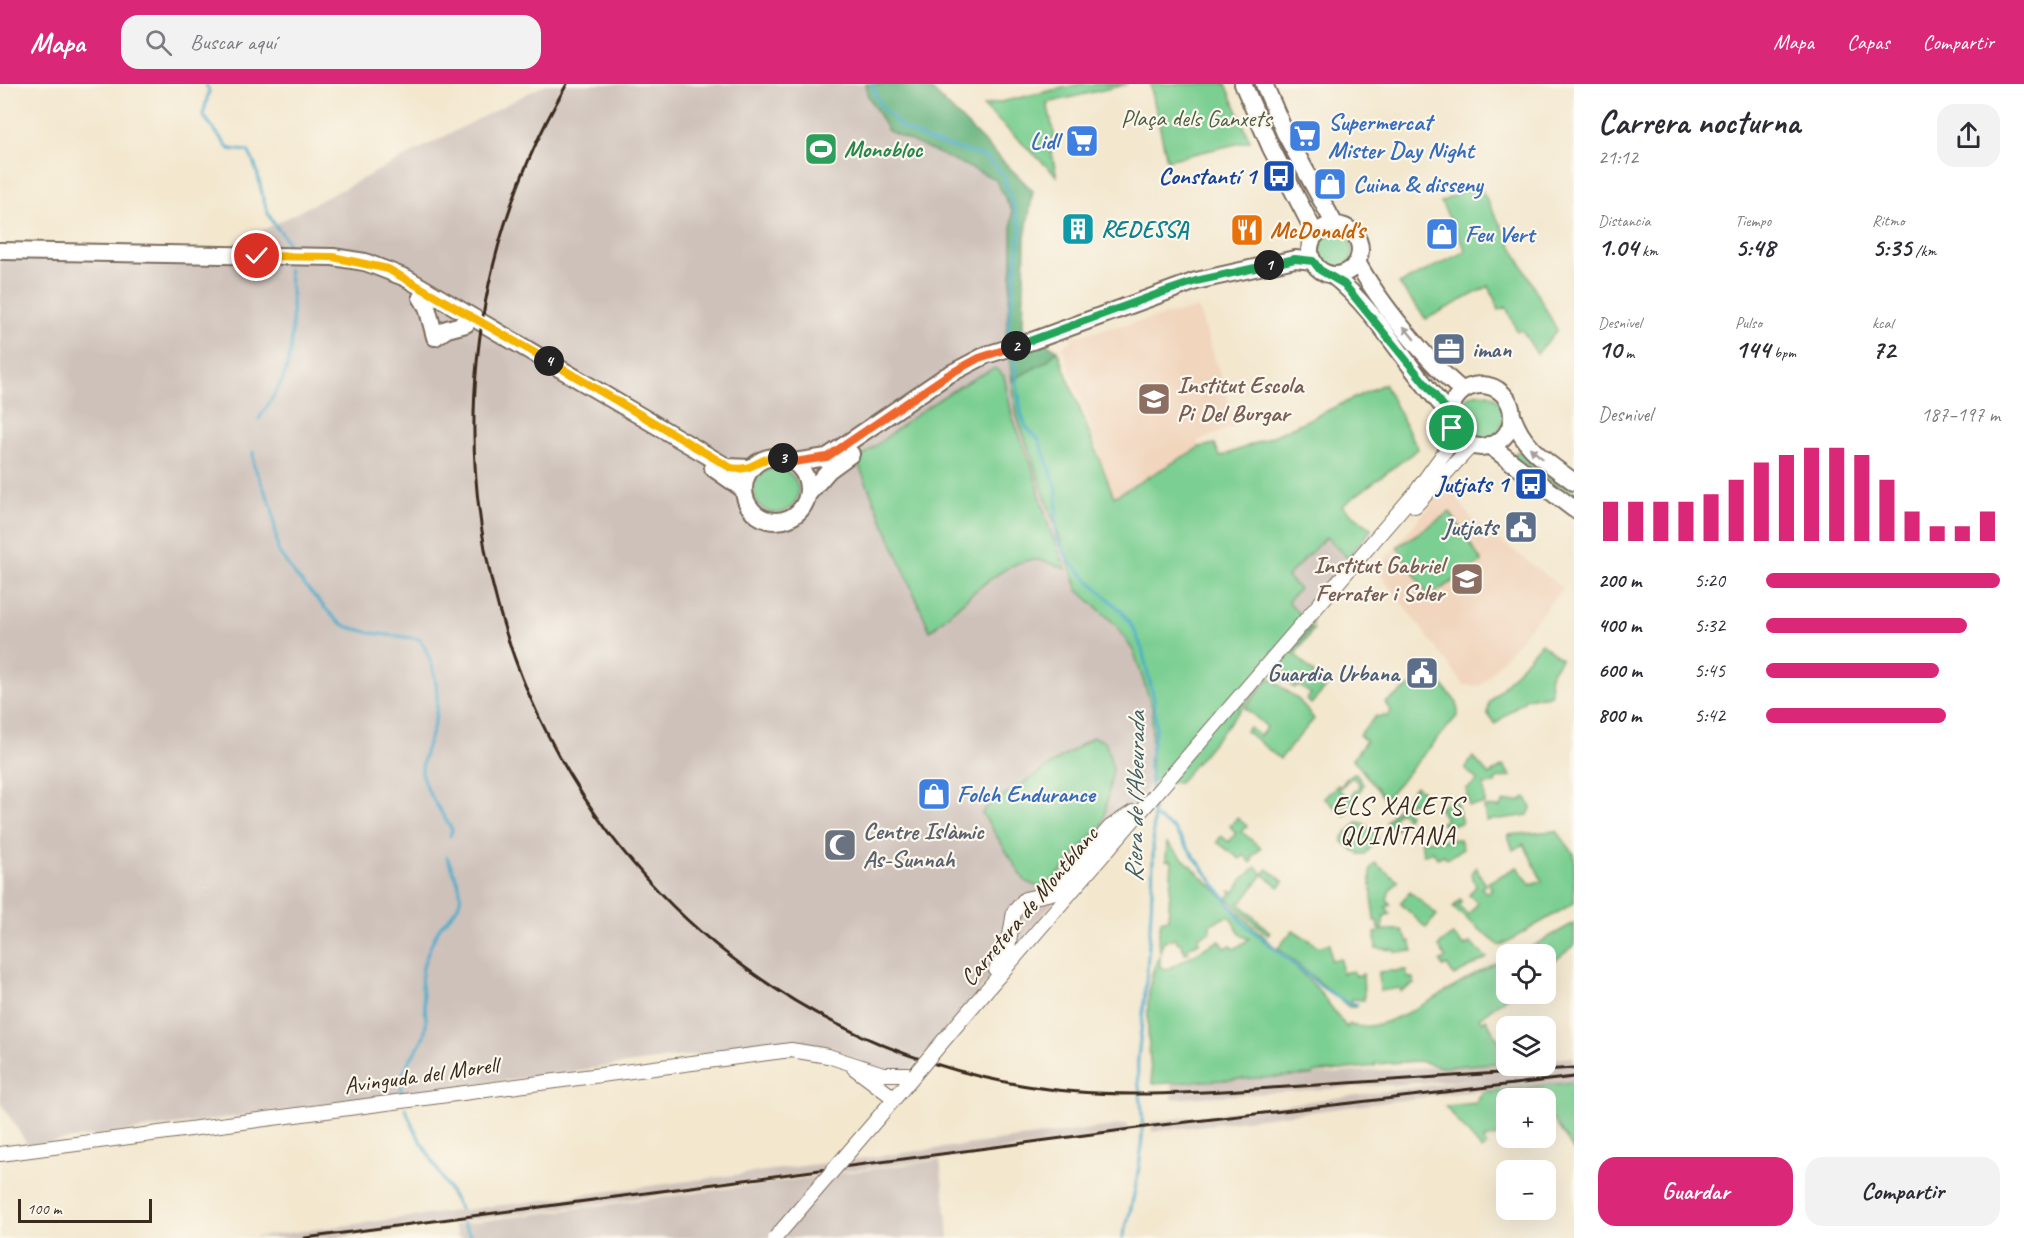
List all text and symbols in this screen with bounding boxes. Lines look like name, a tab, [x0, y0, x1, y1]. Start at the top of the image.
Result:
search box	[121, 15, 541, 69]
text: Mapa	[30, 25, 85, 60]
icon: search	[142, 26, 175, 59]
text: Buscar aquí	[190, 28, 276, 56]
text: Mapa	[1773, 29, 1814, 55]
text: Capas	[1847, 29, 1890, 55]
text: Compartir	[1923, 29, 1994, 55]
text: Carrera nocturna	[1598, 101, 1800, 143]
park label: Plaça dels Ganxets	[1121, 103, 1274, 133]
button: share	[1937, 104, 2000, 167]
place label: Supermercat Mister Day Night	[1328, 107, 1477, 165]
supermarket icon: Supermercat Mister Day Night	[1287, 118, 1323, 154]
supermarket icon: Lidl	[1064, 123, 1100, 159]
place label: Lidl	[1030, 126, 1064, 156]
sports icon: Monobloc	[803, 131, 839, 167]
place label: Monobloc	[844, 134, 924, 164]
text: 21:12	[1598, 145, 1638, 170]
bus stop icon: Constantí 1	[1261, 158, 1297, 194]
place label: Constantí 1	[1159, 161, 1259, 191]
shop icon: Cuina & disseny	[1312, 166, 1348, 202]
place label: Cuina & disseny	[1353, 169, 1484, 199]
building icon: REDESSA	[1060, 211, 1096, 247]
text: Distancia	[1598, 211, 1651, 231]
text: Tiempo	[1735, 211, 1771, 231]
text: Ritmo	[1872, 211, 1904, 231]
restaurant icon: McDonald's	[1229, 212, 1265, 248]
place label: REDESSA	[1101, 214, 1190, 244]
place label: McDonald's	[1270, 215, 1368, 245]
shop icon: Feu Vert	[1424, 216, 1460, 252]
place label: Feu Vert	[1465, 219, 1537, 249]
pin	[231, 230, 282, 281]
text: 1.04	[1598, 231, 1638, 264]
text: 5:48	[1735, 231, 1775, 264]
text: 5:35	[1872, 231, 1911, 264]
icon: check	[240, 239, 273, 272]
text: km	[1638, 241, 1658, 261]
text: /km	[1911, 241, 1936, 261]
pin: 1	[1254, 250, 1284, 280]
text: 1	[1265, 255, 1273, 275]
text: Desnivel	[1598, 313, 1641, 333]
text: Pulso	[1735, 313, 1762, 333]
text: kcal	[1872, 313, 1893, 333]
one-way arrow	[1403, 326, 1416, 341]
pin: 2	[1001, 331, 1031, 361]
office icon: iman	[1431, 331, 1467, 367]
text: 10	[1598, 333, 1621, 366]
text: 144	[1735, 333, 1770, 366]
text: 72	[1872, 333, 1895, 366]
place label: iman	[1472, 334, 1512, 364]
text: 2	[1012, 336, 1020, 356]
text: m	[1621, 343, 1634, 363]
text: bpm	[1770, 343, 1796, 363]
pin: 4	[534, 346, 564, 376]
text: 4	[545, 351, 553, 371]
place label: Institut Escola Pi Del Burgar	[1177, 370, 1305, 428]
school or university icon: Institut Escola Pi Del Burgar	[1136, 381, 1172, 417]
pin	[1426, 402, 1477, 453]
text: Desnivel	[1598, 402, 1652, 427]
text: 187–197 m	[1921, 402, 2000, 427]
icon: arrive	[1435, 411, 1468, 444]
pin: 3	[768, 443, 798, 473]
one-way arrow	[1529, 446, 1544, 460]
text: 3	[779, 448, 787, 468]
bus stop icon: Jutjats 1	[1513, 466, 1549, 502]
place label: Jutjats 1	[1434, 469, 1511, 499]
public building icon: Jutjats	[1503, 509, 1539, 545]
place label: Jutjats	[1441, 512, 1501, 542]
place label: Institut Gabriel Ferrater i Soler	[1313, 550, 1449, 608]
school or university icon: Institut Gabriel Ferrater i Soler	[1449, 561, 1485, 597]
text: 200 m	[1598, 568, 1641, 593]
text: 5:20	[1694, 568, 1725, 593]
text: 400 m	[1598, 613, 1641, 638]
text: 5:32	[1694, 613, 1725, 638]
public building icon: Guardia Urbana	[1404, 655, 1440, 691]
place label: Guardia Urbana	[1267, 658, 1401, 688]
text: 600 m	[1598, 658, 1642, 683]
text: 5:45	[1694, 658, 1725, 683]
text: 800 m	[1598, 703, 1641, 728]
text: 5:42	[1694, 703, 1725, 728]
water label: Riera de l'Abeurada	[1117, 709, 1153, 882]
shop icon: Folch Endurance	[916, 776, 952, 812]
place label: Folch Endurance	[957, 779, 1097, 809]
district label: ELS XALETS QUINTANA	[1332, 789, 1468, 852]
place label: Centre Islàmic As-Sunnah	[863, 816, 985, 874]
street label: Carretera de Montblanc	[953, 819, 1106, 992]
mosque icon: Centre Islàmic As-Sunnah	[822, 827, 858, 863]
map controls	[1496, 944, 1556, 1220]
button: locate	[1496, 944, 1556, 1004]
button: layers	[1496, 1016, 1556, 1076]
street label: Avinguda del Morell	[342, 1049, 504, 1101]
button: +	[1496, 1088, 1556, 1148]
button: Guardar	[1598, 1157, 1793, 1226]
button: Compartir	[1805, 1157, 2000, 1226]
button: −	[1496, 1160, 1556, 1220]
scale bar	[18, 1196, 152, 1224]
text: 100 m	[27, 1199, 61, 1219]

